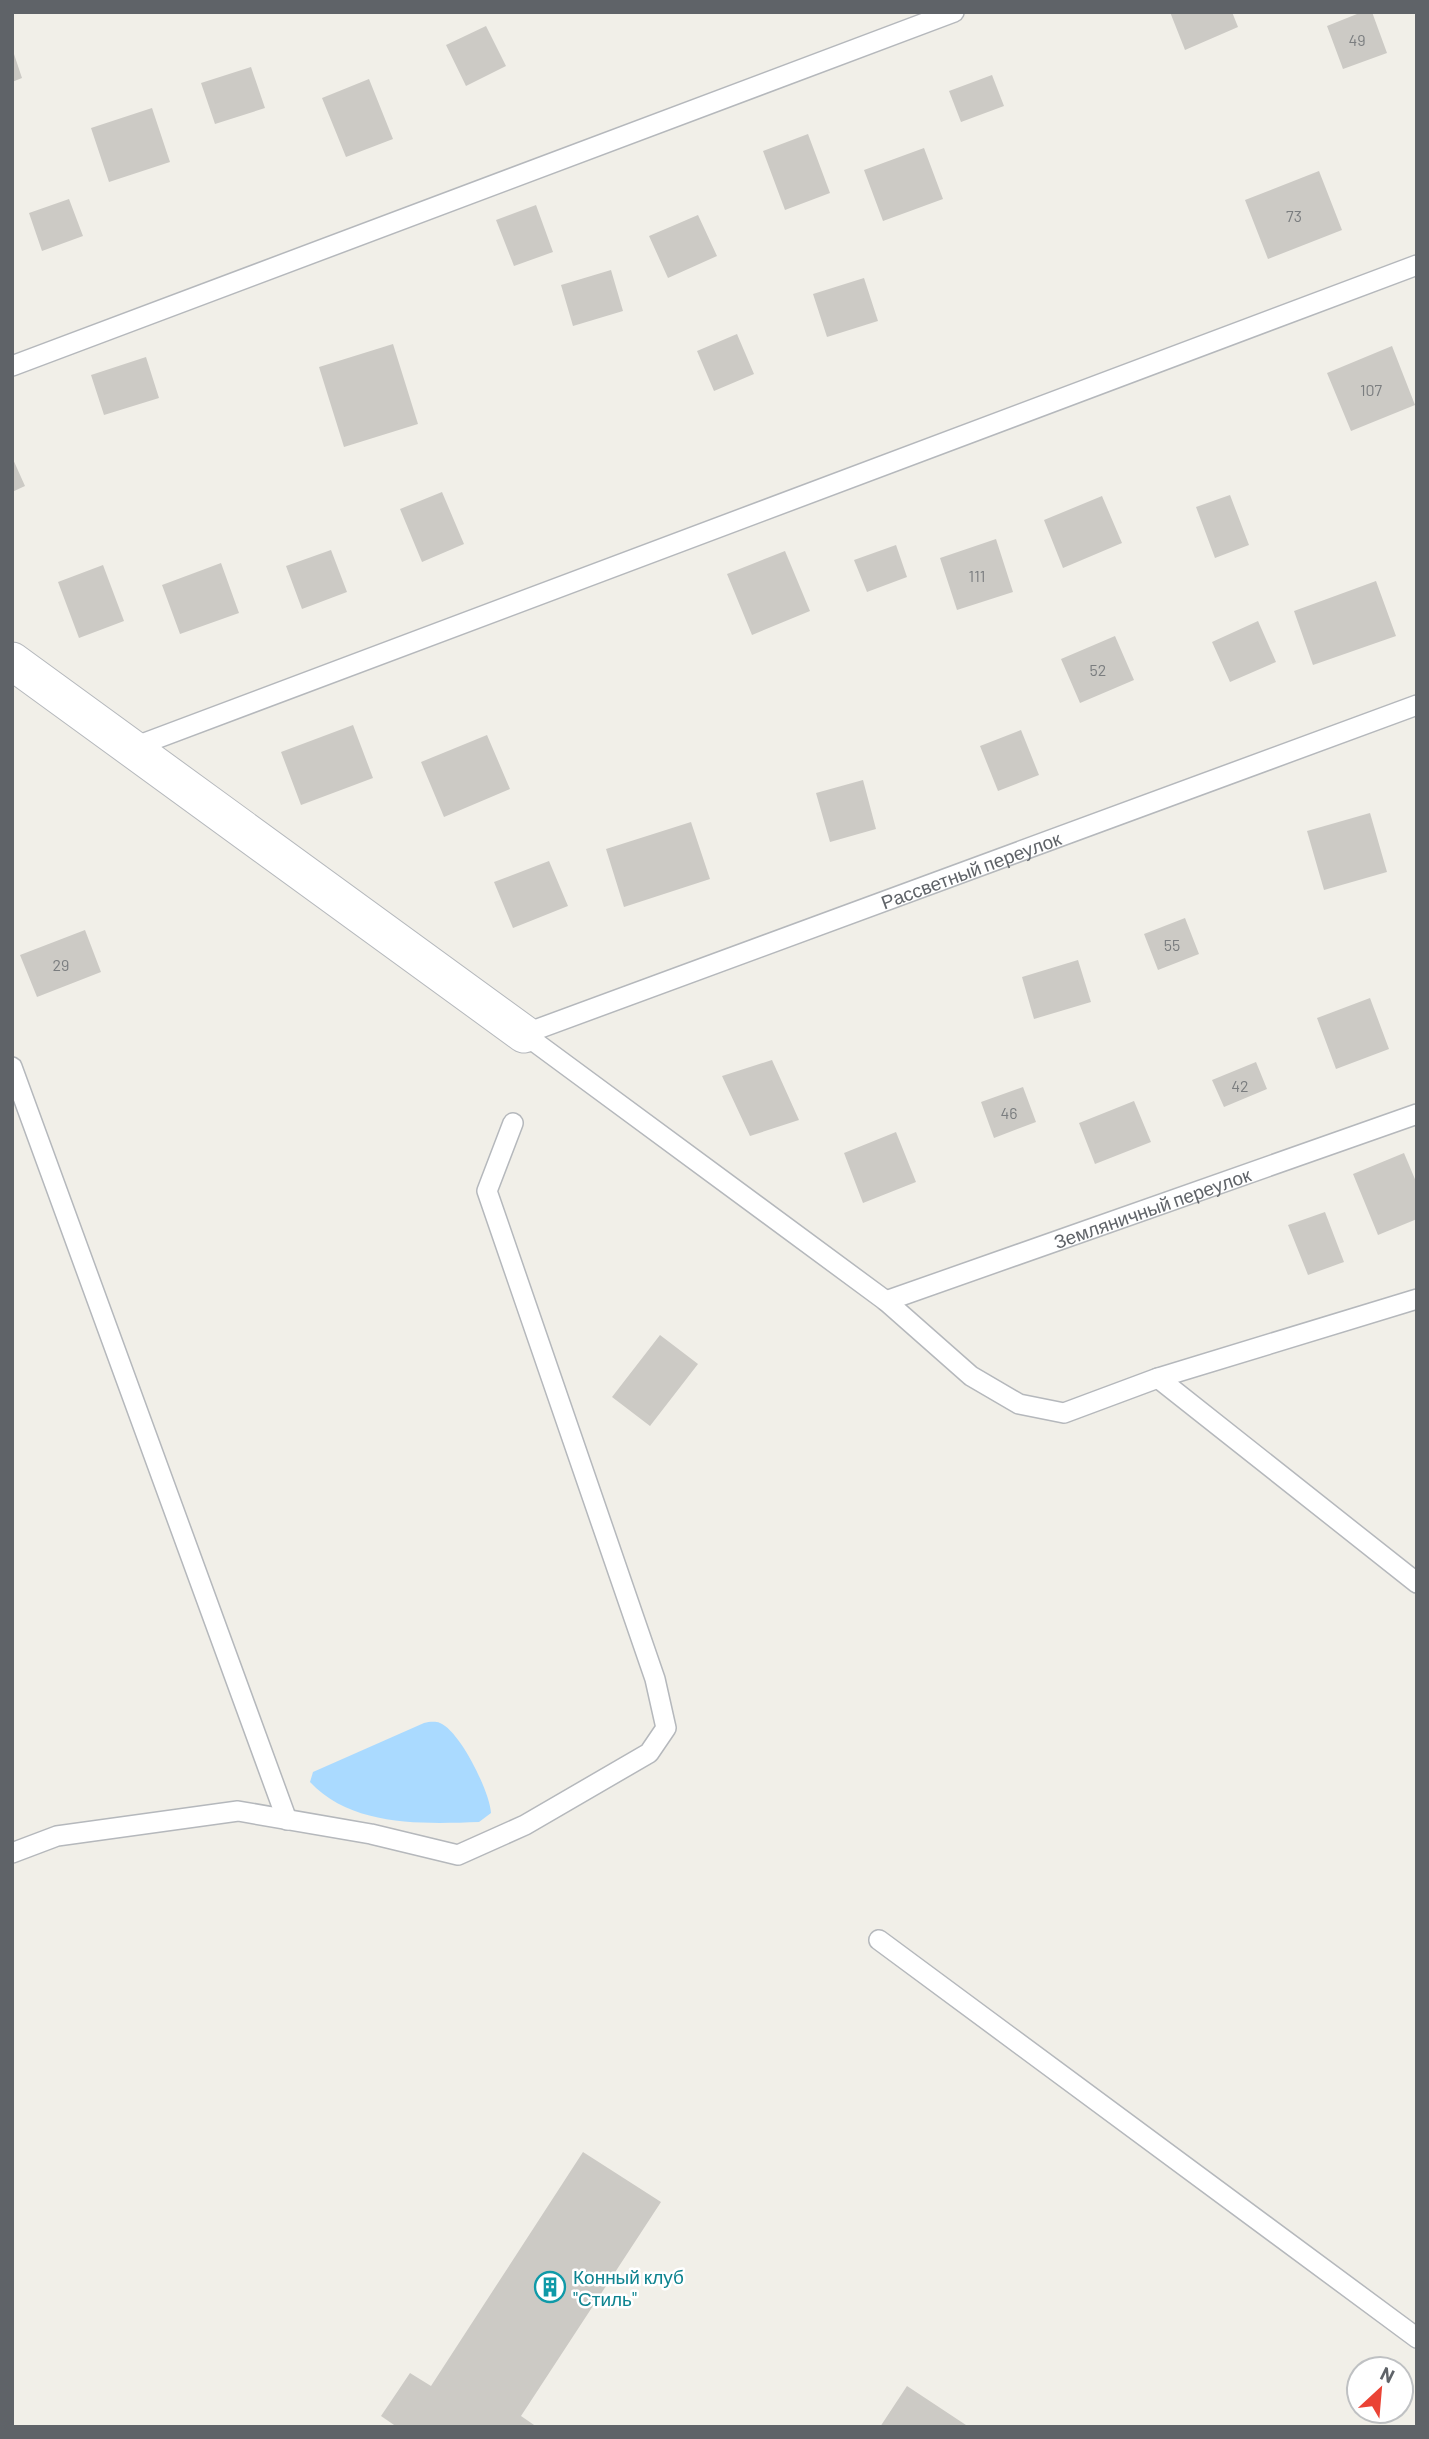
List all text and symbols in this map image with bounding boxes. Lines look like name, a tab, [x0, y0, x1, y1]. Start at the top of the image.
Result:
house number: 49	[1348, 30, 1366, 49]
house number: 73	[1286, 206, 1302, 225]
house number: 107	[1360, 380, 1383, 399]
house number: 111	[969, 566, 985, 585]
house number: 52	[1090, 660, 1106, 679]
street label: Рассветный переулок	[878, 826, 1064, 913]
house number: 55	[1164, 935, 1180, 954]
house number: 29	[53, 955, 69, 974]
house number: 42	[1231, 1076, 1249, 1095]
house number: 46	[1000, 1103, 1018, 1122]
street label: Земляничный переулок	[1050, 1162, 1254, 1253]
place label: Конный клуб "Стиль"	[573, 2265, 684, 2310]
building icon: Конный клуб "Стиль"	[533, 2270, 567, 2304]
north arrow	[1345, 2355, 1415, 2425]
text: N	[1377, 2361, 1398, 2387]

